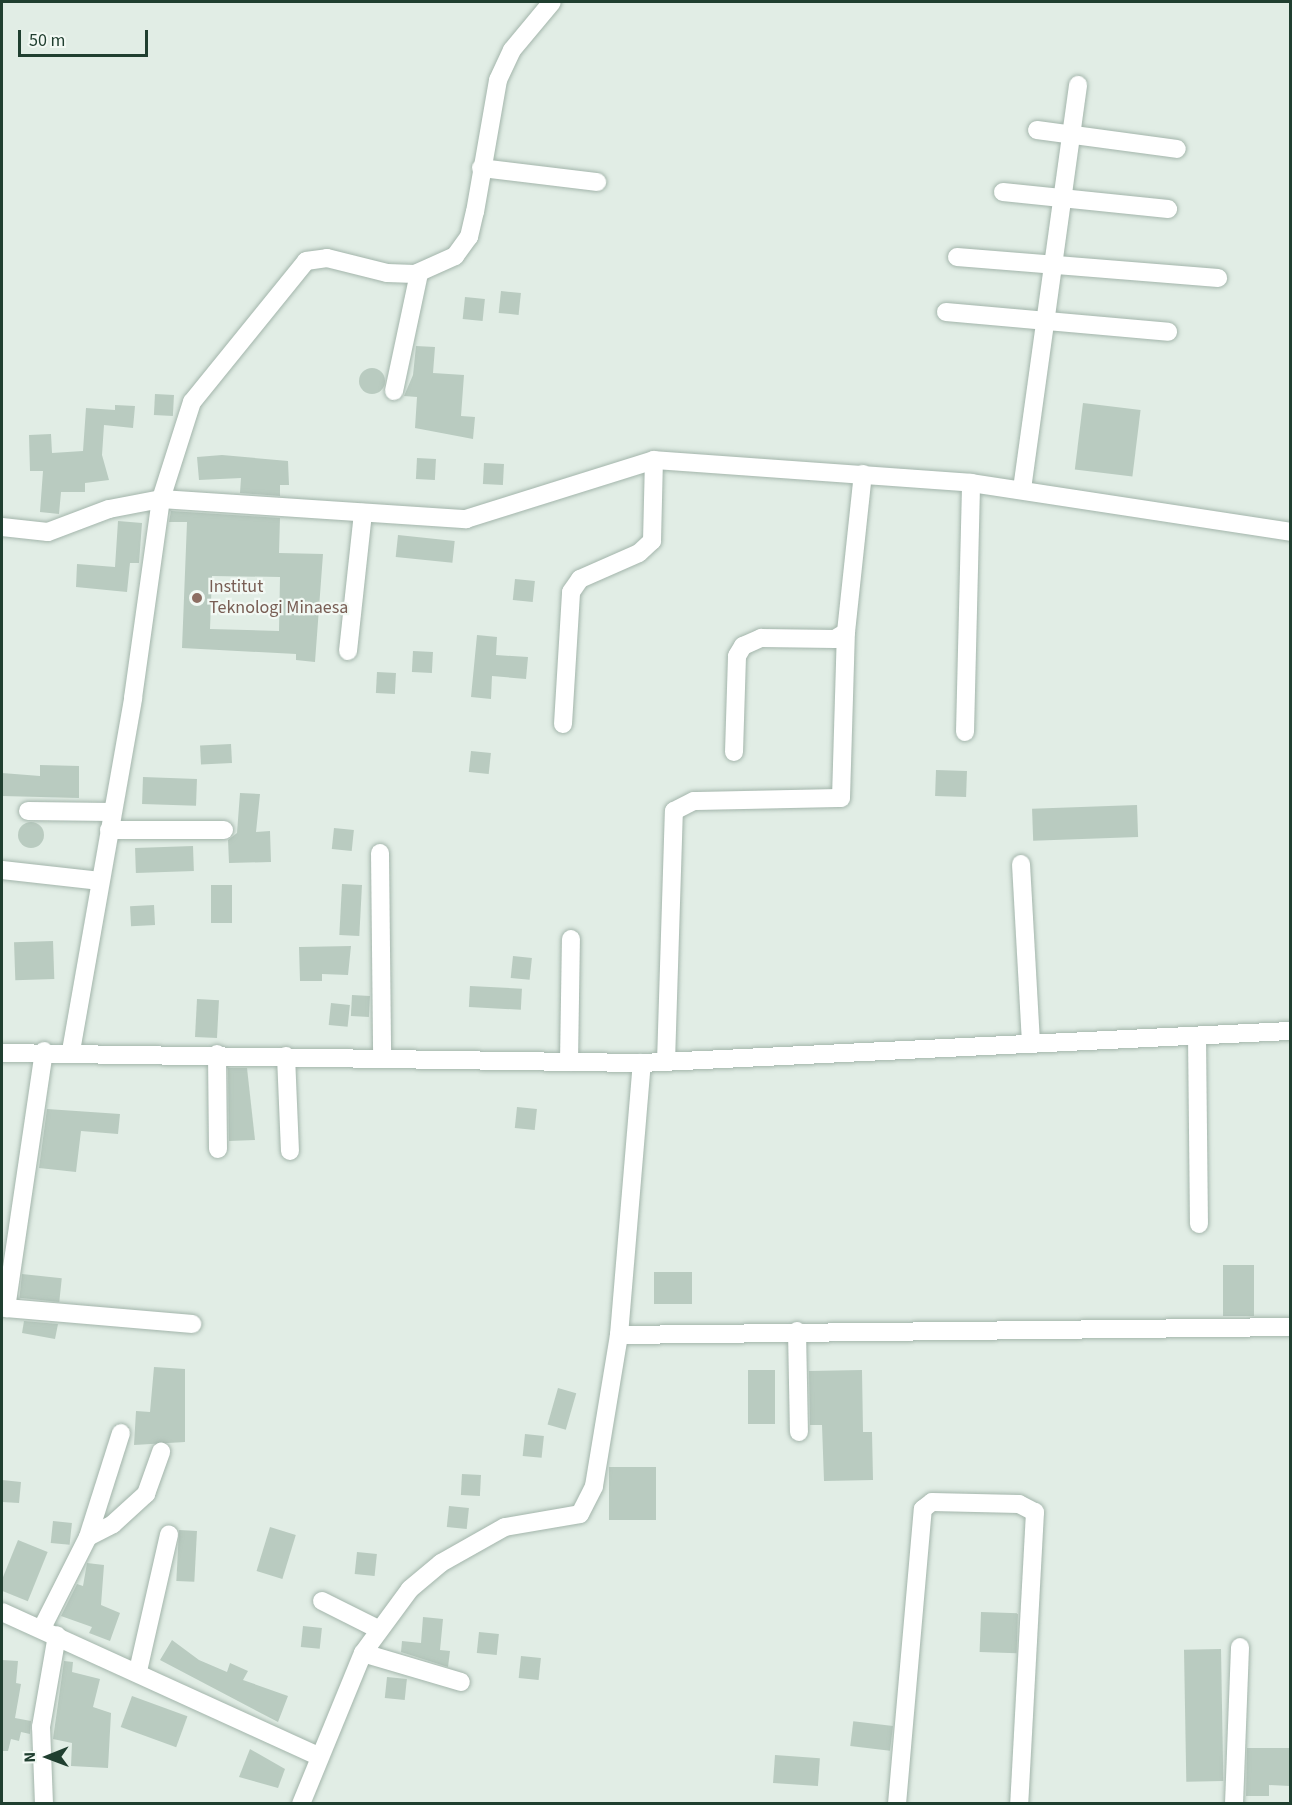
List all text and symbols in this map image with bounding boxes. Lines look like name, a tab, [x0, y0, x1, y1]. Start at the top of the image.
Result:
scale bar	[21, 18, 152, 56]
text: 50 m	[29, 28, 65, 53]
place label: Institut Teknologi Minaesa	[209, 577, 348, 620]
marker: Institut Teknologi Minaesa	[190, 591, 204, 605]
north arrow	[18, 1727, 78, 1787]
text: N	[19, 1752, 41, 1763]

